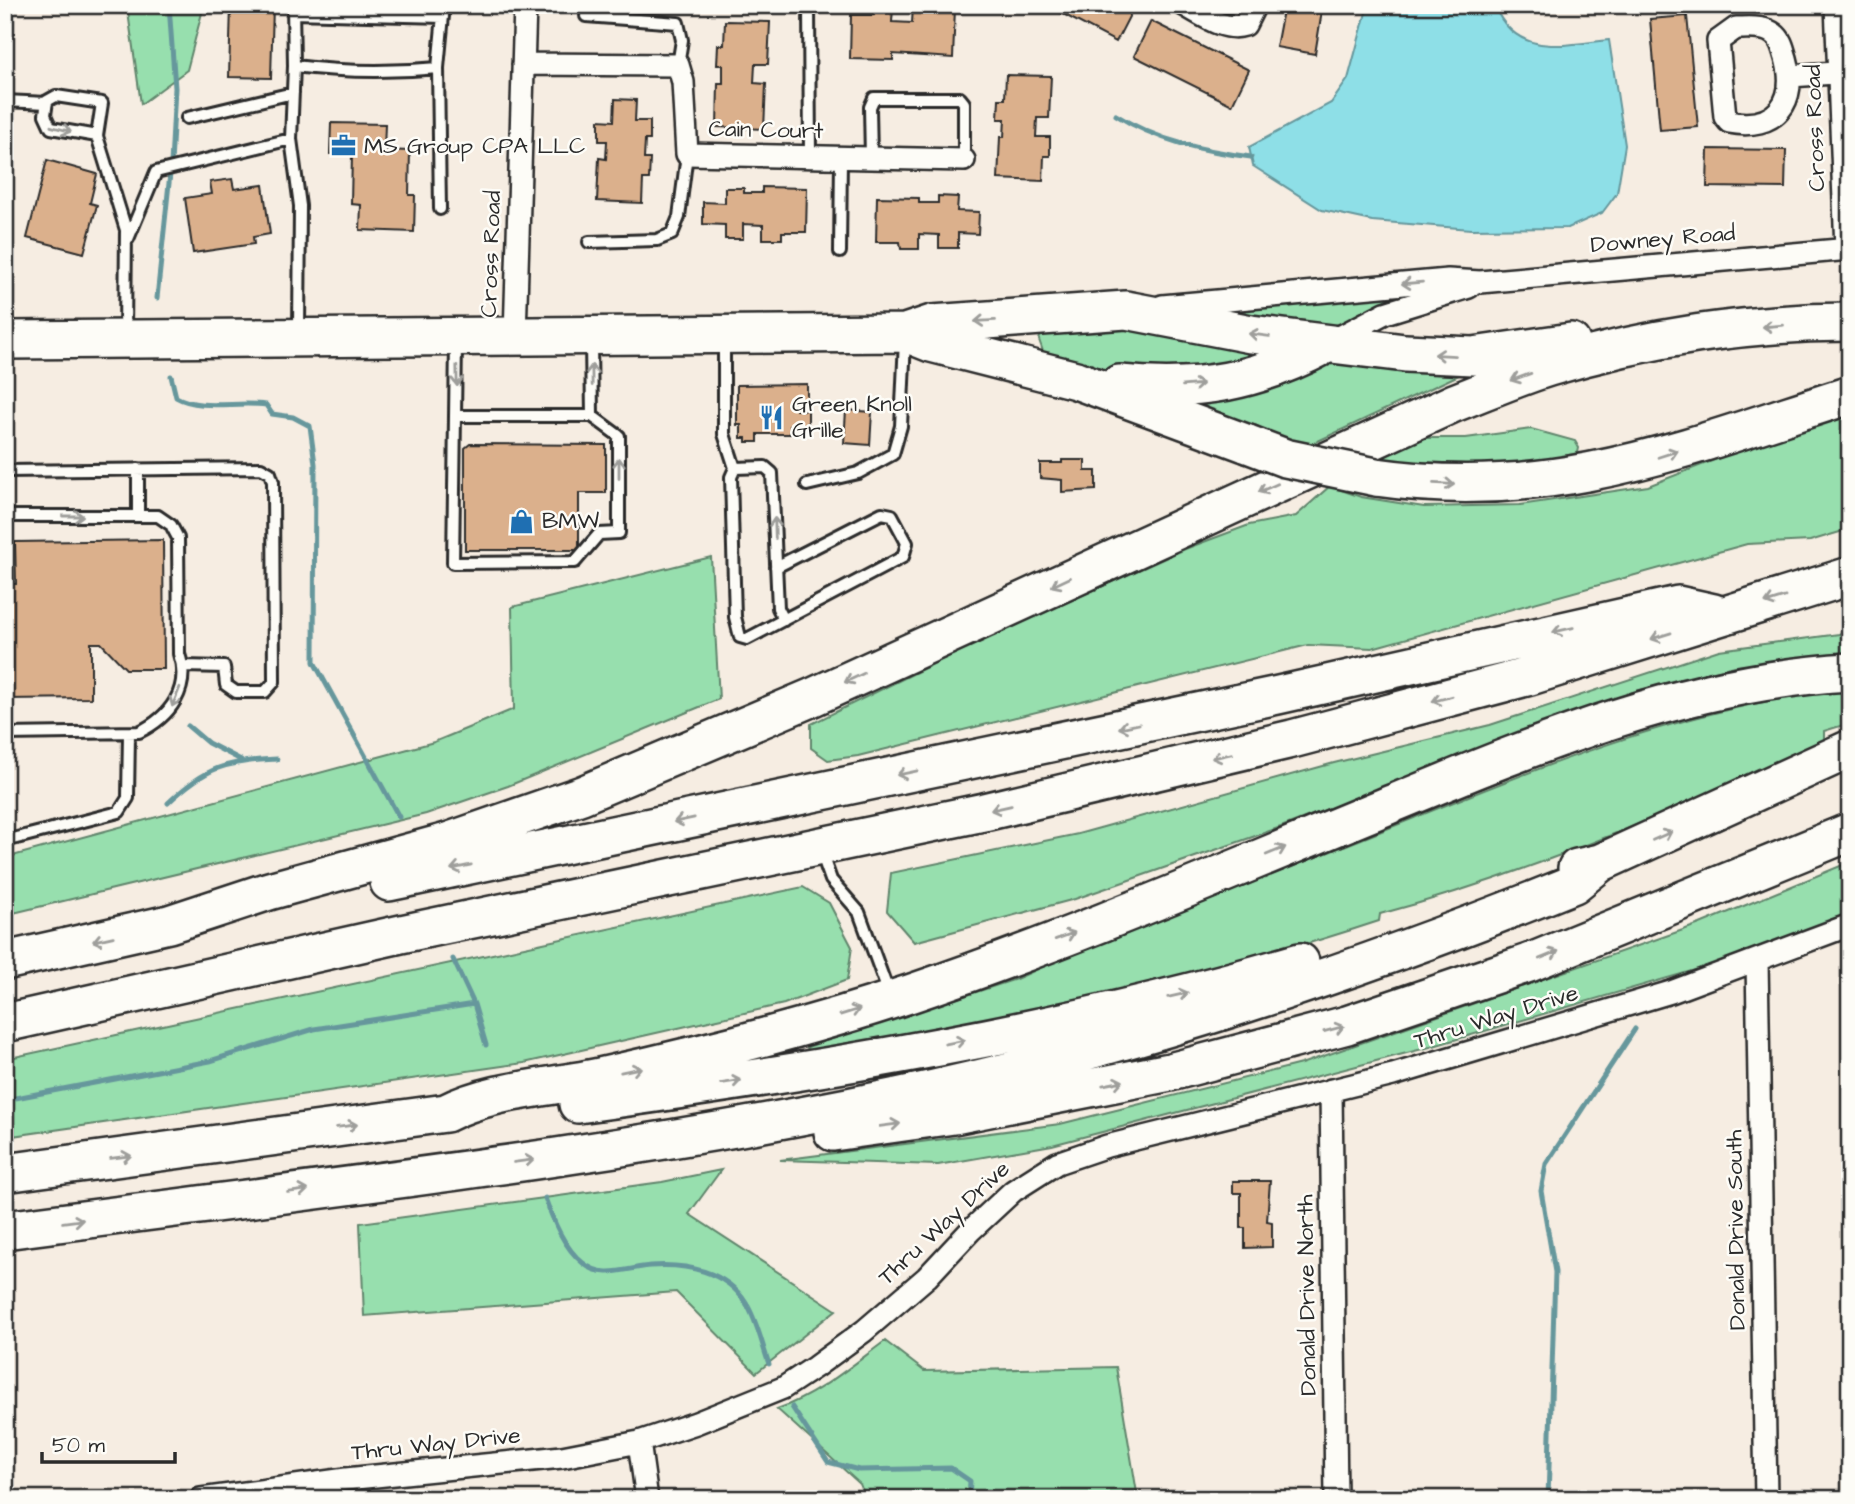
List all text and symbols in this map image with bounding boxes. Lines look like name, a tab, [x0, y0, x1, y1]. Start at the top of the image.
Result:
street label: Cross Road	[1797, 64, 1833, 192]
street label: Cain Court	[708, 113, 824, 147]
one-way arrow	[49, 123, 72, 136]
place label: MS Group CPA LLC	[364, 130, 585, 162]
office icon: MS Group CPA LLC	[330, 132, 358, 160]
street label: Cross Road	[473, 190, 509, 318]
street label: Downey Road	[1589, 217, 1737, 262]
one-way arrow	[1401, 277, 1424, 290]
one-way arrow	[974, 315, 997, 328]
one-way arrow	[1762, 320, 1785, 333]
one-way arrow	[1248, 328, 1271, 341]
one-way arrow	[1434, 349, 1457, 362]
one-way arrow	[450, 364, 464, 387]
one-way arrow	[585, 364, 599, 387]
one-way arrow	[1511, 372, 1533, 385]
one-way arrow	[1181, 378, 1204, 391]
place label: Green Knoll Grille	[792, 388, 912, 446]
restaurant icon: Green Knoll Grille	[758, 403, 786, 431]
one-way arrow	[1657, 446, 1679, 459]
one-way arrow	[612, 457, 626, 480]
one-way arrow	[1432, 478, 1455, 491]
one-way arrow	[1258, 482, 1279, 495]
place label: BMW	[542, 505, 599, 537]
shop icon: BMW	[508, 507, 536, 535]
one-way arrow	[62, 509, 85, 523]
one-way arrow	[768, 517, 781, 540]
one-way arrow	[1051, 576, 1072, 589]
one-way arrow	[1764, 595, 1786, 607]
one-way arrow	[1553, 624, 1575, 637]
one-way arrow	[1650, 630, 1672, 643]
one-way arrow	[844, 671, 865, 685]
one-way arrow	[169, 686, 182, 707]
one-way arrow	[1432, 693, 1454, 706]
one-way arrow	[1118, 720, 1141, 734]
one-way arrow	[1211, 750, 1234, 763]
one-way arrow	[896, 766, 919, 780]
one-way arrow	[990, 802, 1013, 815]
one-way arrow	[673, 813, 696, 827]
one-way arrow	[1651, 829, 1672, 842]
one-way arrow	[1265, 844, 1286, 857]
one-way arrow	[450, 860, 473, 874]
one-way arrow	[1054, 929, 1075, 942]
one-way arrow	[92, 932, 115, 946]
one-way arrow	[1538, 947, 1560, 960]
street label: Thru Way Drive	[1410, 977, 1582, 1058]
one-way arrow	[1166, 987, 1189, 1001]
one-way arrow	[839, 1005, 861, 1017]
one-way arrow	[1322, 1022, 1345, 1035]
one-way arrow	[943, 1035, 966, 1048]
one-way arrow	[619, 1063, 642, 1077]
one-way arrow	[719, 1075, 742, 1088]
one-way arrow	[1101, 1076, 1124, 1090]
one-way arrow	[878, 1118, 901, 1131]
one-way arrow	[335, 1120, 358, 1133]
street label: Donald Drive South	[1718, 1129, 1754, 1330]
one-way arrow	[110, 1150, 132, 1163]
street label: Thru Way Drive	[871, 1153, 1018, 1293]
one-way arrow	[512, 1154, 535, 1167]
one-way arrow	[287, 1185, 309, 1198]
street label: Donald Drive North	[1289, 1194, 1325, 1396]
one-way arrow	[61, 1214, 84, 1227]
street label: Thru Way Drive	[350, 1419, 522, 1470]
scale bar	[42, 1420, 175, 1464]
text: 50 m	[52, 1431, 106, 1460]

